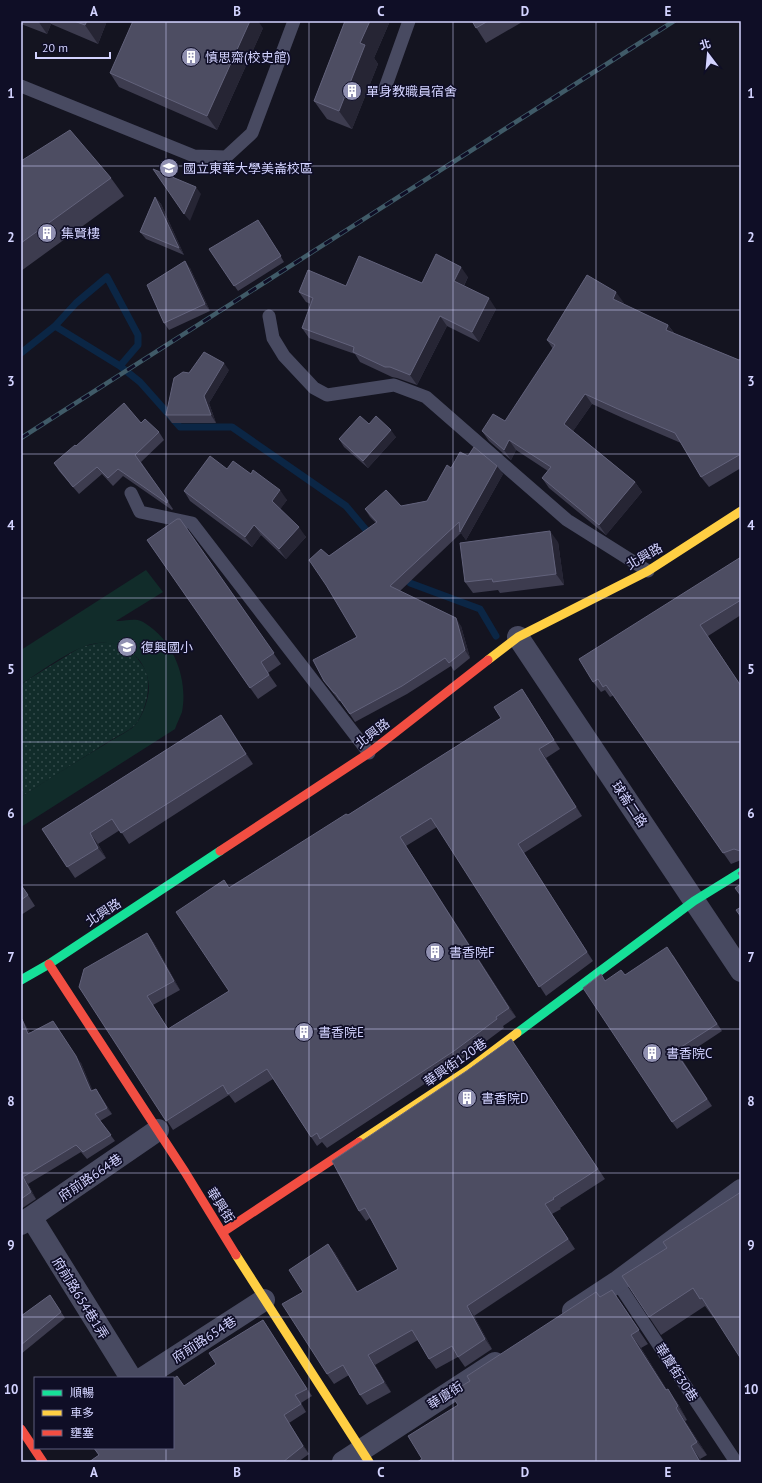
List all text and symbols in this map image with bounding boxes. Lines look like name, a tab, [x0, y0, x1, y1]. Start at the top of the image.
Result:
text: A	[90, 3, 98, 20]
text: B	[233, 3, 241, 20]
text: C	[377, 3, 385, 20]
text: D	[521, 3, 529, 20]
text: E	[665, 3, 672, 20]
scale bar	[36, 34, 110, 60]
north arrow	[688, 34, 728, 74]
text: 北	[698, 36, 712, 53]
text: 20 m	[42, 40, 68, 55]
building icon: 慎思齋(校史館)	[180, 46, 202, 68]
place label: 慎思齋(校史館)	[205, 49, 290, 66]
building icon: 單身教職員宿舍	[341, 80, 363, 102]
place label: 單身教職員宿舍	[366, 83, 457, 100]
text: 1	[7, 85, 15, 102]
text: 1	[747, 85, 755, 102]
school or university icon: 國立東華大學美崙校區	[158, 157, 180, 179]
place label: 國立東華大學美崙校區	[183, 160, 313, 177]
building icon: 集賢樓	[36, 222, 58, 244]
place label: 集賢樓	[61, 225, 100, 242]
text: 2	[7, 229, 15, 246]
text: 2	[747, 229, 755, 246]
text: 3	[7, 373, 15, 390]
text: 3	[747, 373, 755, 390]
text: 4	[7, 517, 15, 534]
text: 4	[747, 517, 755, 534]
street label: 北興路	[623, 539, 665, 574]
school or university icon: 復興國小	[116, 636, 138, 658]
place label: 復興國小	[141, 639, 193, 656]
text: 5	[7, 661, 15, 678]
text: 5	[747, 661, 755, 678]
street label: 北興路	[352, 715, 393, 752]
street label: 球崙二路	[608, 778, 651, 831]
text: 6	[7, 805, 15, 822]
text: 6	[747, 805, 755, 822]
street label: 北興路	[82, 895, 124, 930]
building icon: 書香院F	[424, 941, 446, 963]
place label: 書香院F	[449, 944, 495, 961]
text: 7	[7, 949, 15, 966]
text: 7	[747, 949, 755, 966]
building icon: 書香院E	[293, 1021, 315, 1043]
place label: 書香院E	[318, 1024, 364, 1041]
street label: 華興街120巷	[420, 1034, 490, 1090]
building icon: 書香院C	[641, 1042, 663, 1064]
place label: 書香院C	[666, 1045, 712, 1062]
building icon: 書香院D	[456, 1087, 478, 1109]
place label: 書香院D	[481, 1090, 529, 1107]
text: 8	[7, 1093, 15, 1110]
text: 8	[747, 1093, 755, 1110]
street label: 府前路664巷	[55, 1150, 125, 1205]
street label: 華興街	[203, 1184, 238, 1226]
text: 9	[7, 1237, 15, 1254]
text: 9	[747, 1237, 755, 1254]
street label: 府前路654巷1弄	[49, 1254, 113, 1342]
street label: 府前路654巷	[169, 1312, 240, 1366]
street label: 華廈街30巷	[651, 1340, 702, 1405]
legend	[34, 1377, 174, 1449]
street label: 華廈街	[424, 1378, 466, 1413]
text: 10	[4, 1381, 18, 1398]
text: 10	[744, 1381, 758, 1398]
text: 順暢	[70, 1385, 94, 1400]
text: 車多	[70, 1405, 94, 1420]
text: 壅塞	[70, 1425, 94, 1440]
text: A	[90, 1464, 98, 1481]
text: B	[233, 1464, 241, 1481]
text: C	[377, 1464, 385, 1481]
text: D	[521, 1464, 529, 1481]
text: E	[665, 1464, 672, 1481]

